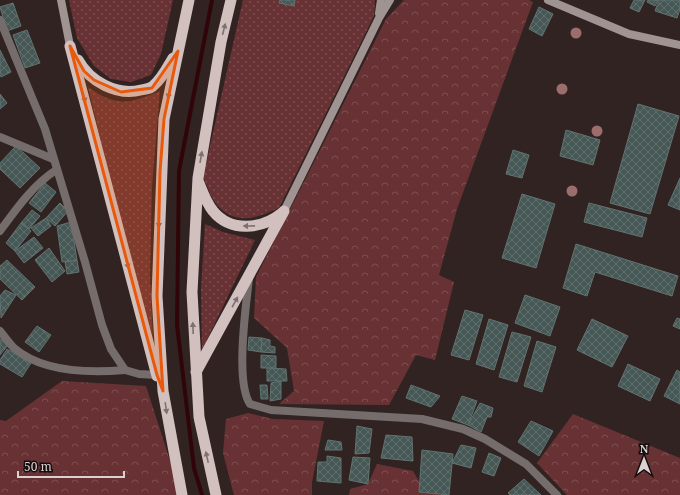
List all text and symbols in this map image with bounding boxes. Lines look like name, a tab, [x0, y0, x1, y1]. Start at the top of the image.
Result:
one-way arrow	[221, 22, 227, 34]
one-way arrow	[165, 87, 171, 99]
one-way arrow	[81, 91, 87, 103]
one-way arrow	[198, 150, 204, 163]
one-way arrow	[155, 216, 162, 228]
one-way arrow	[242, 223, 255, 229]
one-way arrow	[125, 257, 131, 269]
one-way arrow	[231, 296, 238, 308]
one-way arrow	[190, 322, 197, 334]
one-way arrow	[162, 402, 169, 414]
north arrow	[624, 439, 664, 479]
text: N	[640, 441, 649, 456]
one-way arrow	[204, 451, 210, 463]
scale bar	[18, 453, 124, 479]
text: 50 m	[24, 458, 52, 475]

